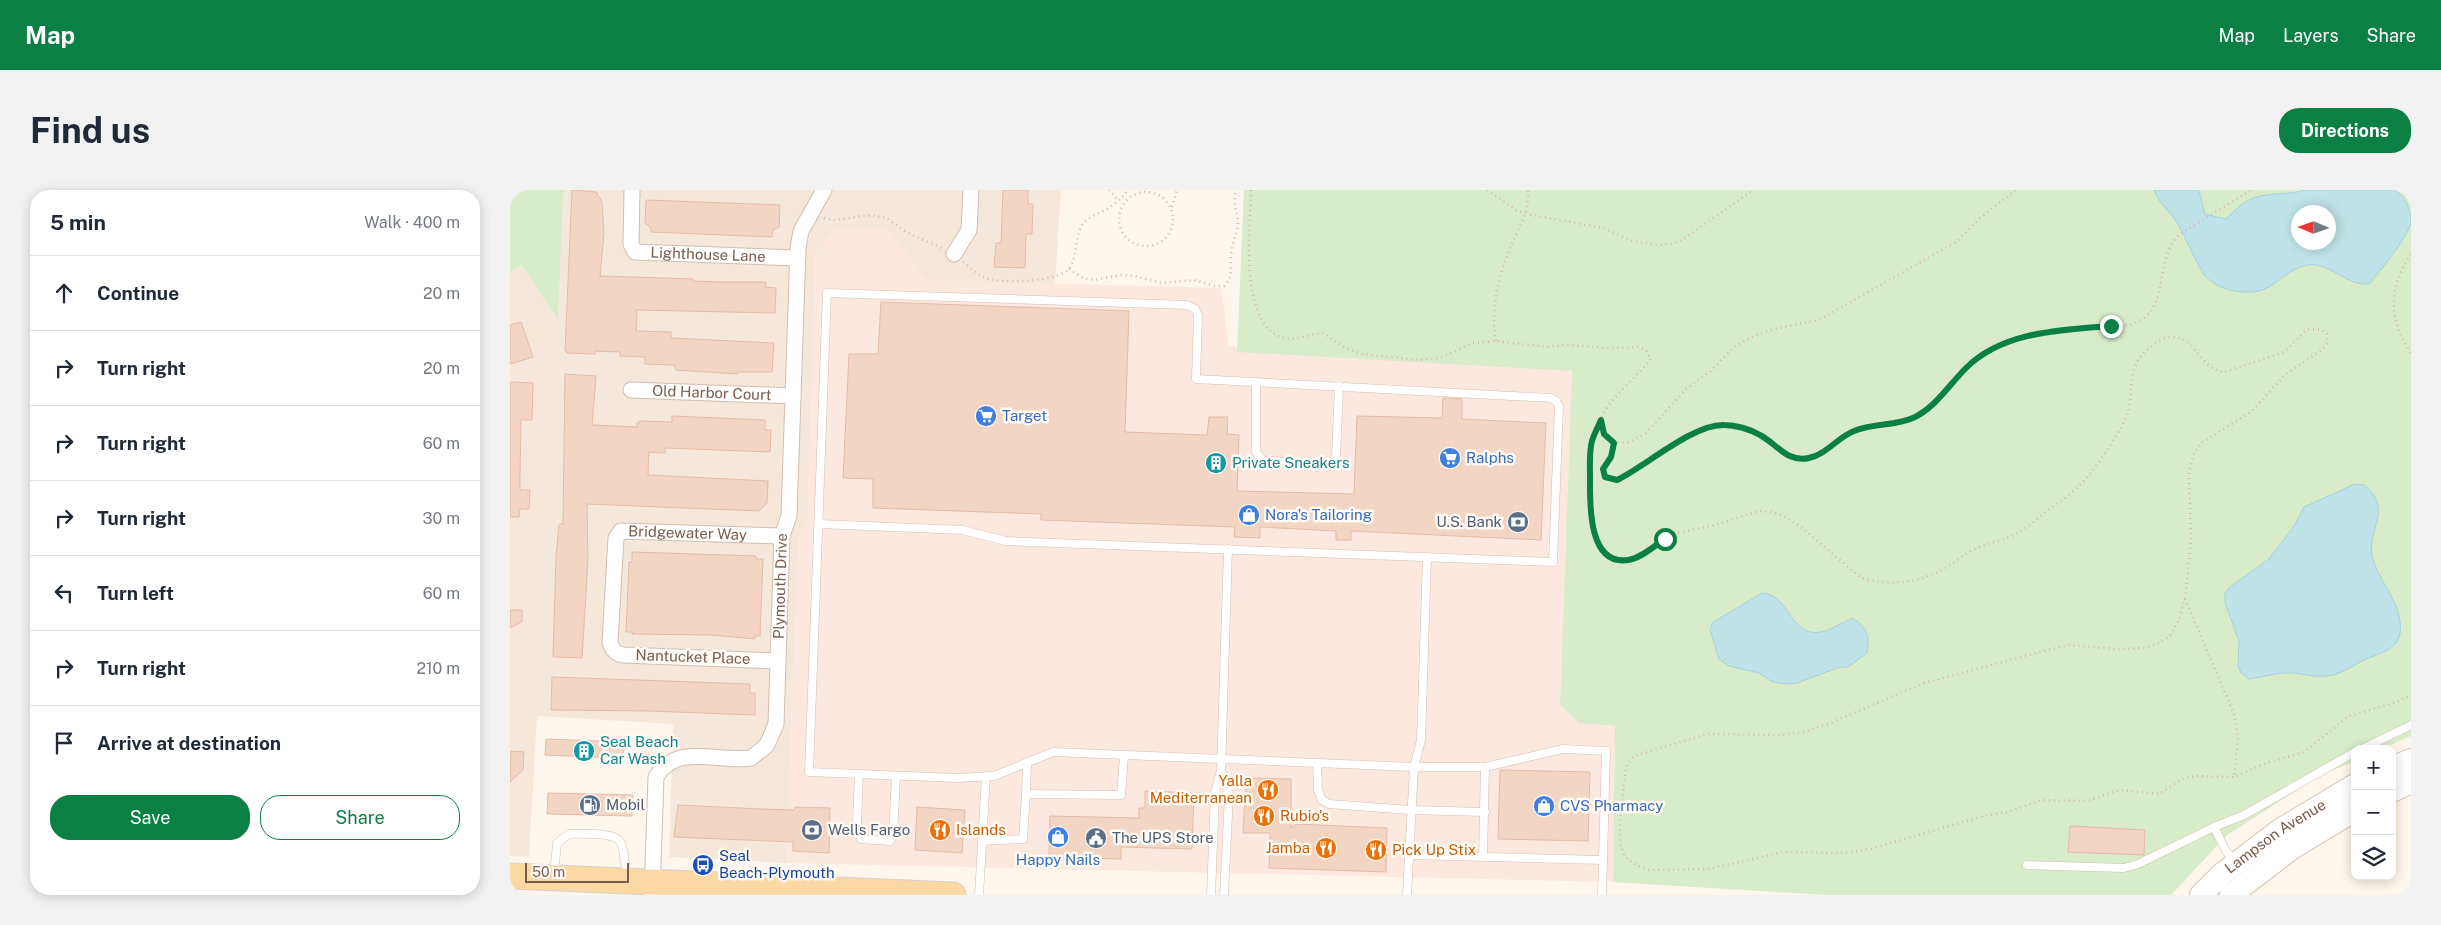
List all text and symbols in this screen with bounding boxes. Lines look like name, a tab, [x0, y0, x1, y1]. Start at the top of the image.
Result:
text: Map	[25, 21, 75, 49]
text: Map	[2219, 25, 2255, 46]
text: Layers	[2283, 25, 2339, 46]
text: Share	[2367, 25, 2416, 46]
button: Directions	[2279, 108, 2411, 153]
text: Find us	[30, 110, 150, 151]
north arrow	[2291, 205, 2336, 250]
text: 5 min	[50, 210, 106, 235]
text: Walk · 400 m	[364, 213, 460, 232]
street label: Lighthouse Lane	[650, 244, 766, 265]
icon: ahead	[50, 279, 78, 307]
text: Continue	[97, 282, 179, 304]
text: 20 m	[423, 284, 460, 303]
route end	[2100, 315, 2123, 338]
icon: right	[50, 354, 78, 382]
text: Turn right	[97, 357, 186, 379]
text: 20 m	[423, 359, 460, 378]
street label: Old Harbor Court	[652, 382, 772, 403]
supermarket icon: Target	[974, 404, 998, 428]
place label: Target	[1002, 407, 1047, 424]
icon: right	[50, 429, 78, 457]
text: Turn right	[97, 432, 186, 454]
text: 60 m	[423, 434, 460, 453]
supermarket icon: Ralphs	[1438, 446, 1462, 470]
place label: Ralphs	[1466, 449, 1514, 466]
building icon: Private Sneakers	[1204, 451, 1228, 475]
place label: Private Sneakers	[1232, 454, 1350, 471]
shop icon: Nora's Tailoring	[1237, 503, 1261, 527]
icon: right	[50, 504, 78, 532]
place label: Nora's Tailoring	[1265, 506, 1372, 523]
text: Turn right	[97, 507, 186, 529]
text: 30 m	[423, 509, 460, 528]
bank icon: U.S. Bank	[1506, 510, 1530, 534]
place label: U.S. Bank	[1436, 513, 1502, 530]
street label: Bridgewater Way	[628, 522, 747, 543]
route start	[1654, 528, 1677, 551]
street label: Plymouth Drive	[770, 533, 790, 639]
icon: left	[50, 579, 78, 607]
text: Turn left	[97, 582, 174, 604]
text: 60 m	[423, 584, 460, 603]
street label: Nantucket Place	[635, 646, 751, 667]
icon: right	[50, 654, 78, 682]
text: Turn right	[97, 657, 186, 679]
text: 210 m	[416, 659, 460, 678]
icon: arrive	[50, 729, 78, 757]
text: Arrive at destination	[97, 732, 281, 754]
place label: Seal Beach Car Wash	[600, 733, 678, 767]
building icon: Seal Beach Car Wash	[572, 739, 596, 763]
map controls	[2351, 745, 2396, 880]
button: +	[2351, 745, 2396, 790]
place label: Yalla Mediterranean	[1150, 772, 1252, 806]
restaurant icon: Yalla Mediterranean	[1256, 778, 1280, 802]
button: −	[2351, 790, 2396, 835]
fuel station icon: Mobil	[578, 793, 602, 817]
shop icon: CVS Pharmacy	[1532, 794, 1556, 818]
button: Save	[50, 795, 250, 840]
button: Share	[260, 795, 460, 840]
place label: Mobil	[606, 796, 645, 813]
street label: Lampson Avenue	[2221, 796, 2329, 877]
place label: CVS Pharmacy	[1560, 797, 1663, 814]
restaurant icon: Rubio's	[1252, 804, 1276, 828]
place label: Rubio's	[1280, 807, 1329, 824]
bank icon: Wells Fargo	[800, 818, 824, 842]
restaurant icon: Islands	[928, 818, 952, 842]
place label: Wells Fargo	[828, 821, 910, 838]
place label: Islands	[956, 821, 1006, 838]
shop icon: Happy Nails	[1046, 825, 1070, 849]
public building icon: The UPS Store	[1084, 826, 1108, 850]
place label: The UPS Store	[1112, 829, 1214, 846]
button: layers	[2351, 835, 2396, 880]
restaurant icon: Jamba	[1314, 836, 1338, 860]
restaurant icon: Pick Up Stix	[1364, 838, 1388, 862]
place label: Jamba	[1266, 839, 1310, 856]
place label: Pick Up Stix	[1392, 841, 1476, 858]
place label: Seal Beach-Plymouth	[719, 847, 835, 881]
place label: Happy Nails	[1016, 851, 1100, 868]
bus stop icon: Seal Beach-Plymouth	[691, 853, 715, 877]
scale bar	[525, 860, 629, 883]
text: 50 m	[532, 864, 565, 880]

